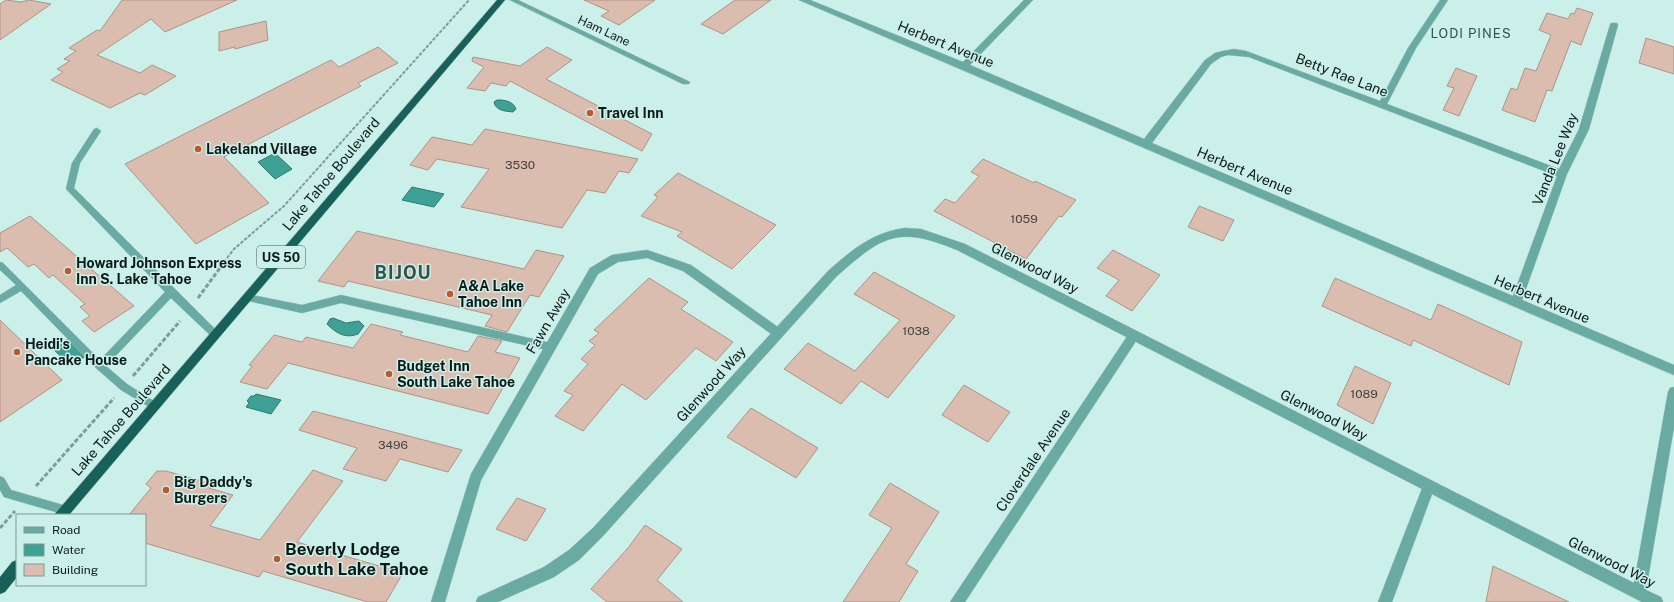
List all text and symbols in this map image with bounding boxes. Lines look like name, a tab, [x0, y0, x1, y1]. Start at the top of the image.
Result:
street label: Ham Lane	[576, 13, 633, 49]
street label: Herbert Avenue	[895, 17, 997, 71]
district label: LODI PINES	[1430, 26, 1512, 41]
street label: Betty Rae Lane	[1293, 50, 1391, 100]
place label: Travel Inn	[598, 105, 664, 121]
marker: Travel Inn	[585, 108, 595, 118]
street label: Vanda Lee Way	[1529, 110, 1581, 208]
street label: Lake Tahoe Boulevard	[279, 114, 383, 234]
place label: Lakeland Village	[206, 141, 317, 157]
marker: Lakeland Village	[193, 144, 203, 154]
street label: Herbert Avenue	[1195, 144, 1295, 198]
house number: 3530	[505, 158, 535, 172]
house number: 1059	[1010, 212, 1038, 226]
street label: Glenwood Way	[989, 239, 1082, 297]
road number: US 50	[257, 246, 305, 268]
place label: Howard Johnson Express Inn S. Lake Tahoe	[76, 255, 242, 287]
district label: BIJOU	[375, 262, 431, 283]
marker: Howard Johnson Express Inn S. Lake Tahoe	[63, 266, 73, 276]
street label: Herbert Avenue	[1492, 272, 1592, 326]
place label: A&A Lake Tahoe Inn	[458, 278, 524, 310]
street label: Fawn Away	[523, 285, 573, 357]
marker: A&A Lake Tahoe Inn	[445, 289, 455, 299]
house number: 1038	[902, 324, 930, 338]
place label: Heidi's Pancake House	[25, 336, 127, 368]
street label: Glenwood Way	[673, 343, 749, 425]
marker: Heidi's Pancake House	[12, 347, 22, 357]
place label: Budget Inn South Lake Tahoe	[397, 358, 515, 390]
street label: Lake Tahoe Boulevard	[68, 361, 174, 479]
marker: Budget Inn South Lake Tahoe	[384, 369, 394, 379]
street label: Glenwood Way	[1278, 386, 1371, 444]
house number: 1089	[1350, 387, 1378, 401]
street label: Cloverdale Avenue	[993, 405, 1073, 515]
house number: 3496	[378, 438, 408, 452]
place label: Big Daddy's Burgers	[174, 474, 252, 506]
marker: Big Daddy's Burgers	[161, 485, 171, 495]
legend	[16, 514, 146, 586]
text: Road	[52, 523, 80, 537]
street label: Glenwood Way	[1566, 533, 1659, 591]
place label: Beverly Lodge South Lake Tahoe	[285, 539, 429, 579]
text: Water	[52, 543, 86, 557]
marker: Beverly Lodge South Lake Tahoe	[272, 554, 282, 564]
text: Building	[52, 563, 98, 577]

